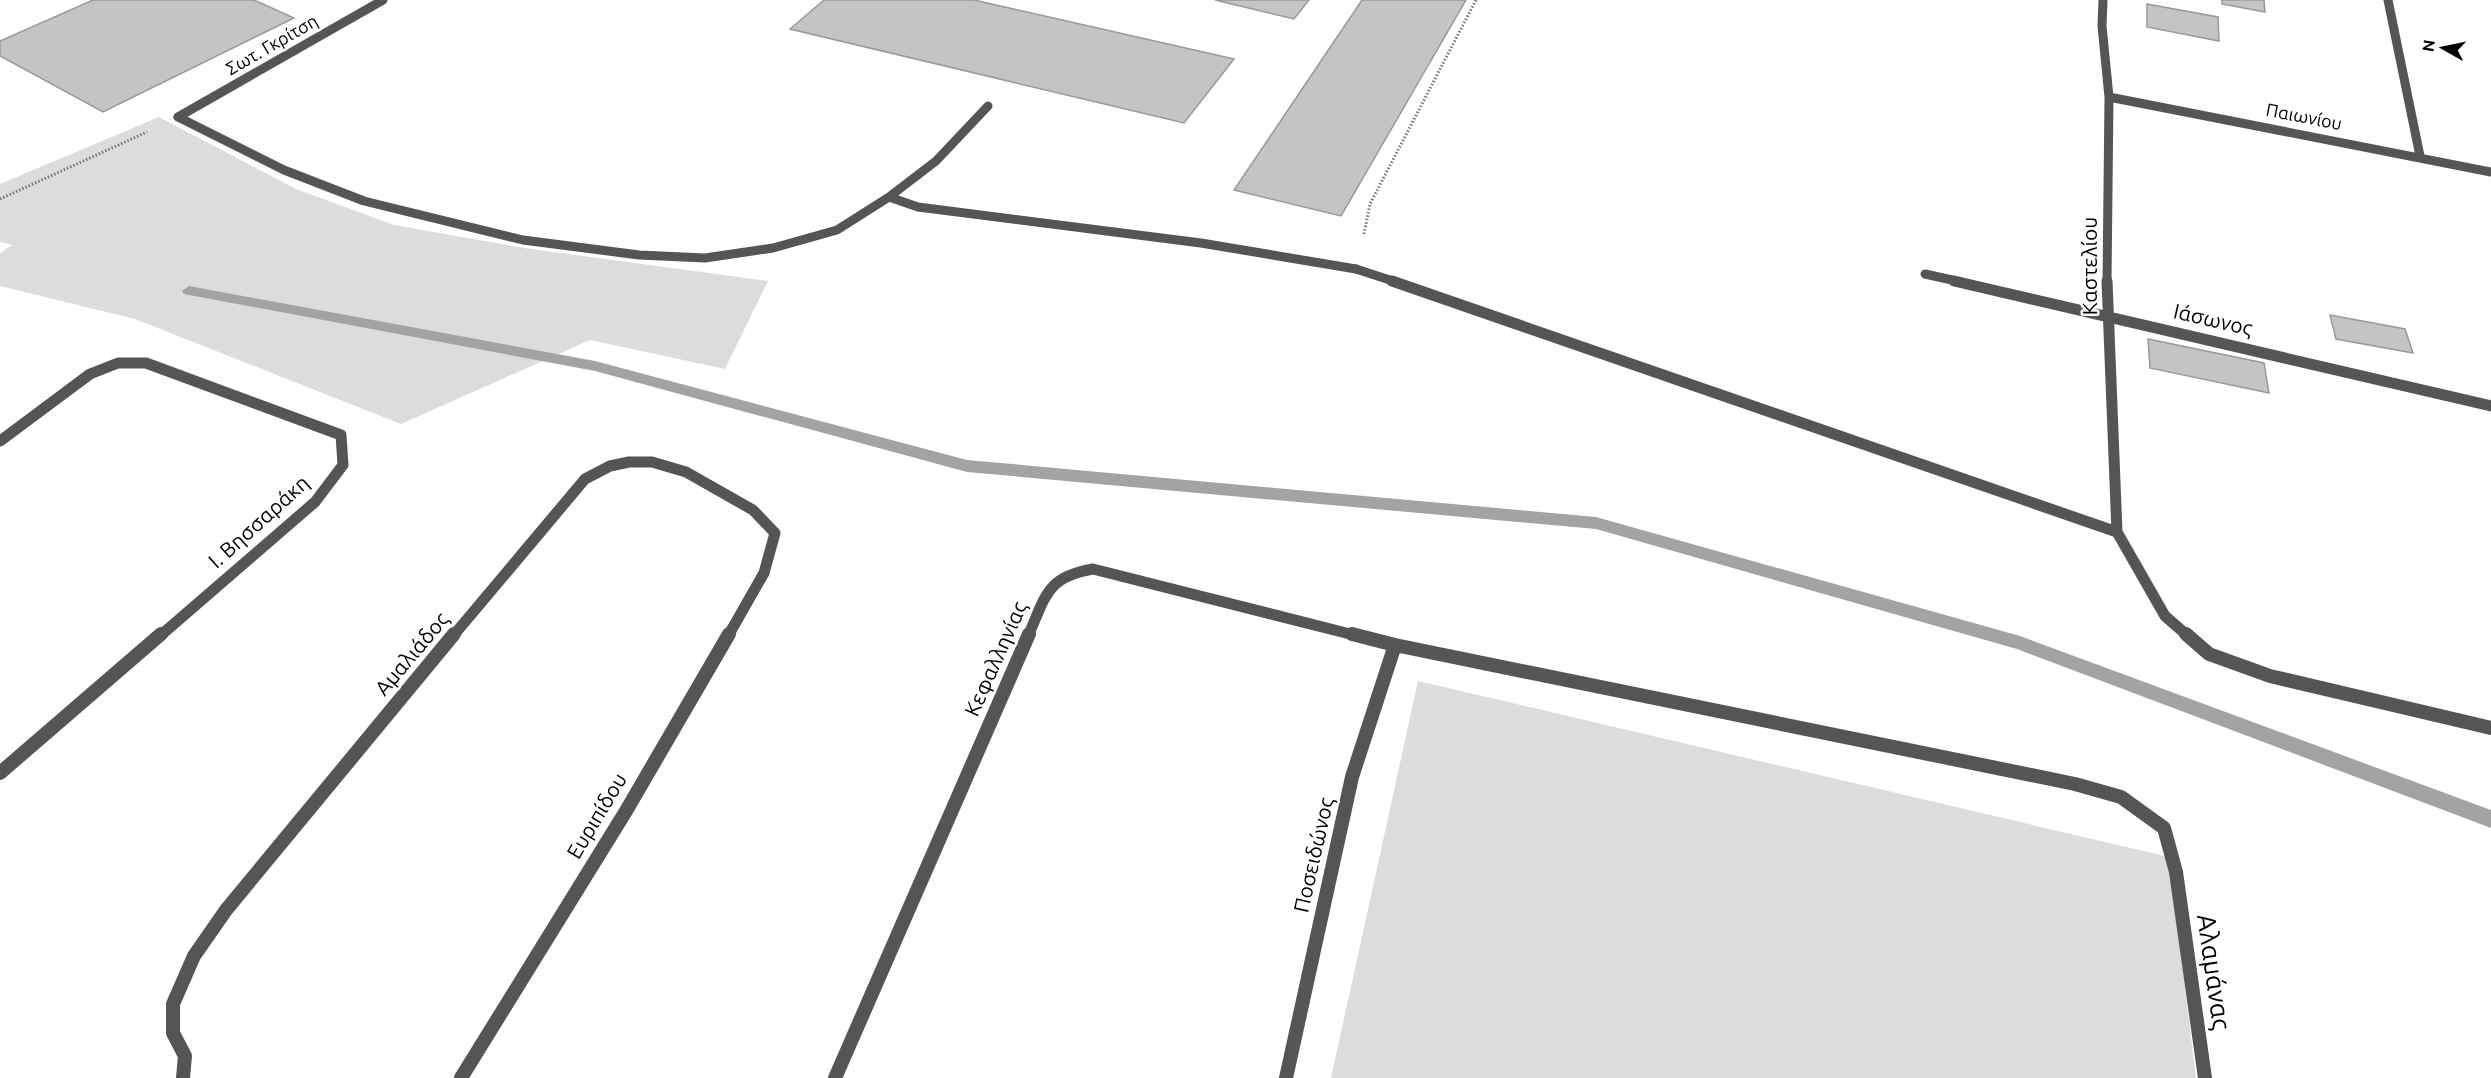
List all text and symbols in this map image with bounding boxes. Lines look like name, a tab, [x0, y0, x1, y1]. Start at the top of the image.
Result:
street label: Σωτ. Γκρίτση	[222, 10, 321, 78]
north arrow	[2413, 18, 2473, 78]
text: N	[2418, 38, 2438, 53]
street label: Παιωνίου	[2264, 99, 2344, 133]
street label: Καστελίου	[2077, 217, 2101, 315]
street label: Ιάσωνος	[2171, 298, 2255, 340]
street label: Ι. Βησσαράκη	[203, 470, 313, 573]
street label: Κεφαλληνίας	[959, 597, 1031, 720]
street label: Αμαλιάδος	[369, 607, 453, 700]
street label: Ευριπίδου	[561, 768, 631, 863]
street label: Ποσειδώνος	[1288, 795, 1338, 915]
street label: Αλαμάνας	[2191, 912, 2237, 1032]

